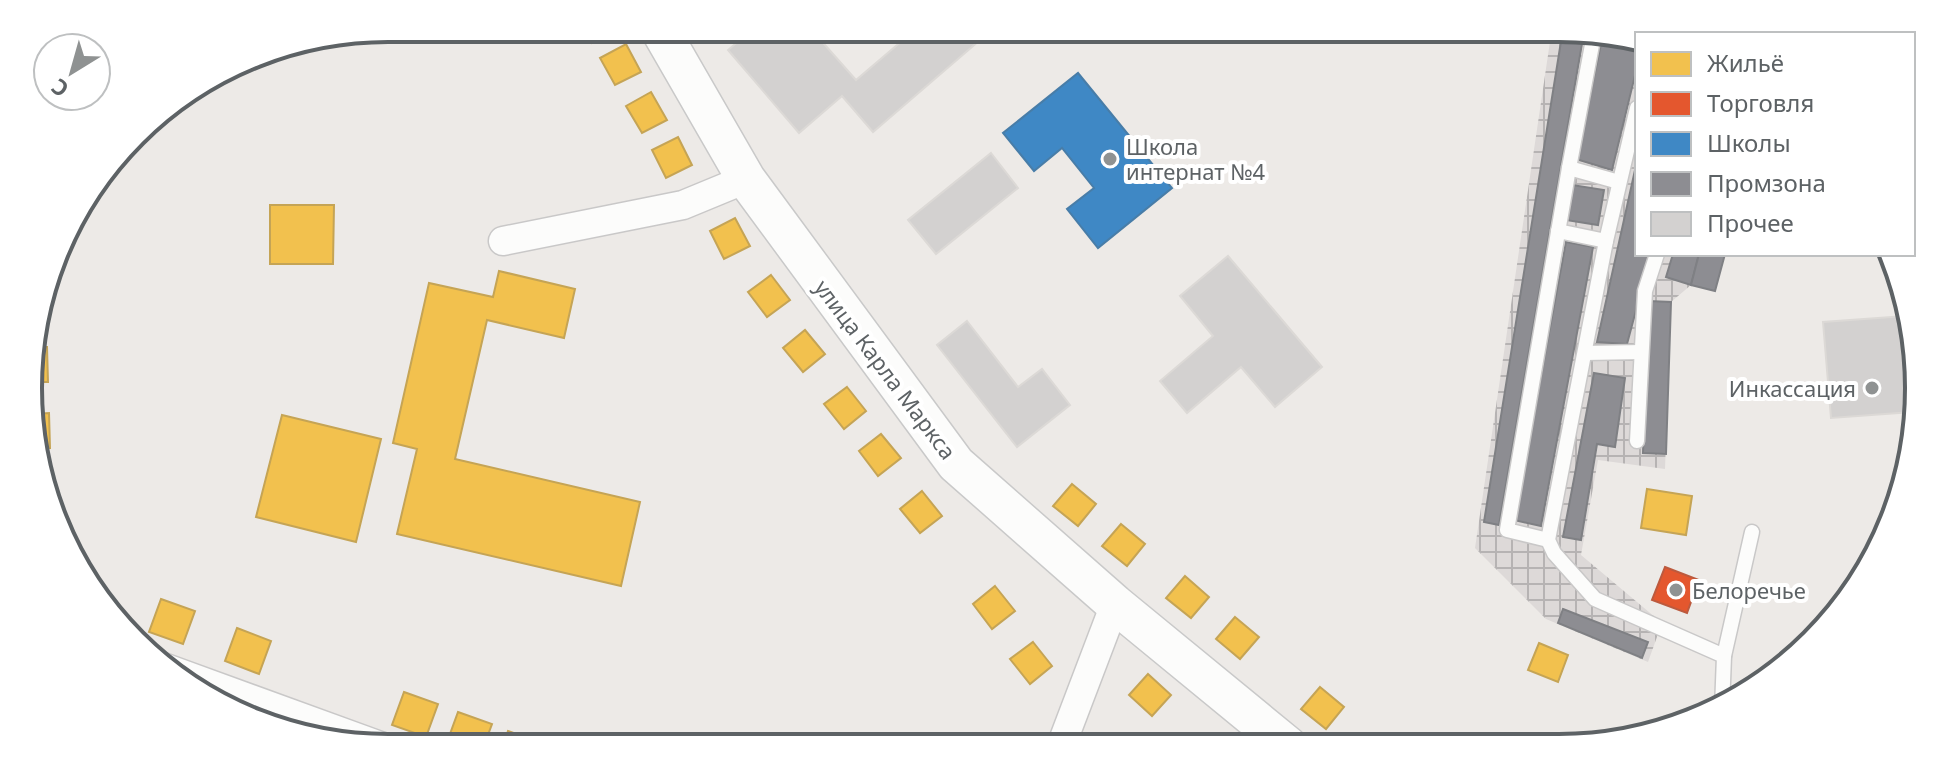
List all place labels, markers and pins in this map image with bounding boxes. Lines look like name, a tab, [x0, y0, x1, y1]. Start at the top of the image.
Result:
place label: Школа интернат №4	[1126, 131, 1266, 186]
marker: Школа интернат №4	[1101, 150, 1119, 168]
place label: Инкассация	[1729, 373, 1856, 403]
marker: Инкассация	[1863, 379, 1881, 397]
place label: Белоречье	[1692, 575, 1806, 605]
marker: Белоречье	[1667, 581, 1685, 599]

